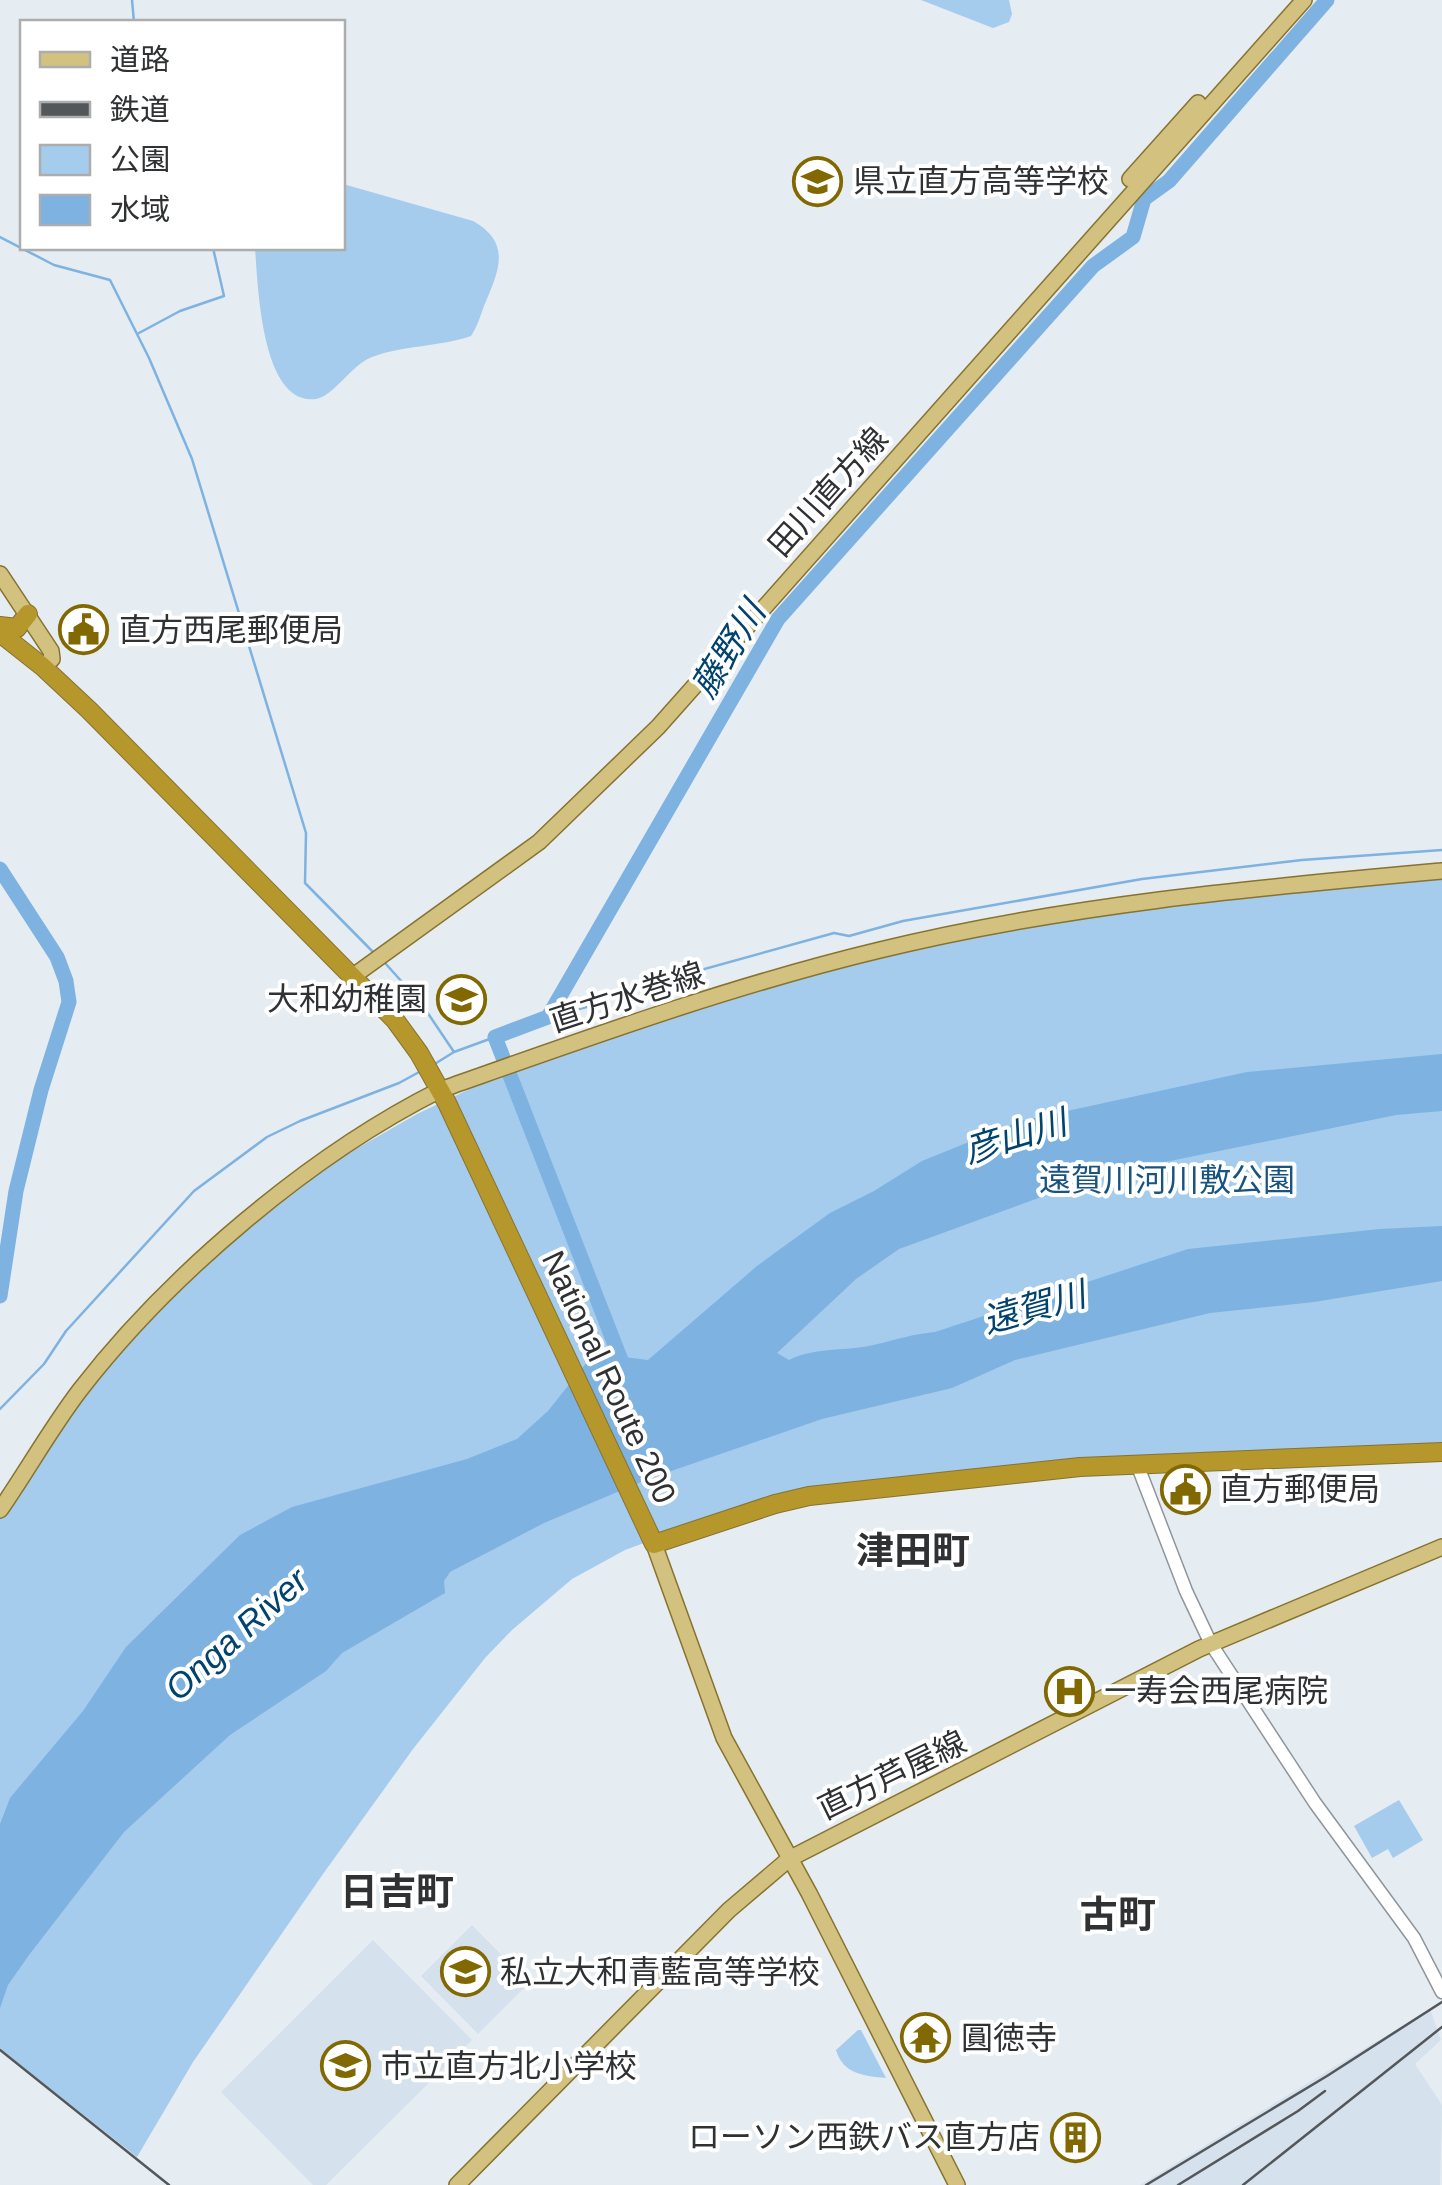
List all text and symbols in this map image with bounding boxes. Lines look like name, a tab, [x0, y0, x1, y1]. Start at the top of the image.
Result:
legend	[20, 20, 345, 250]
text: 道路	[110, 43, 170, 76]
text: 鉄道	[110, 93, 170, 126]
text: 公園	[110, 143, 170, 176]
school or university icon: 県立直方高等学校	[792, 155, 844, 207]
place label: 県立直方高等学校	[853, 163, 1109, 199]
text: 水域	[110, 193, 170, 226]
street label: 田川直方線	[761, 420, 895, 564]
water label: 藤野川	[684, 591, 774, 704]
public building icon: 直方西尾郵便局	[58, 604, 110, 656]
place label: 直方西尾郵便局	[119, 612, 343, 648]
street label: 直方水巻線	[545, 955, 709, 1039]
school or university icon: 大和幼稚園	[436, 973, 488, 1025]
place label: 大和幼稚園	[267, 981, 427, 1017]
water label: 彦山川	[959, 1101, 1075, 1170]
park label: 遠賀川河川敷公園	[1039, 1162, 1295, 1198]
street label: National Route 200	[535, 1245, 683, 1509]
water label: 遠賀川	[978, 1273, 1094, 1340]
public building icon: 直方郵便局	[1159, 1463, 1211, 1515]
place label: 直方郵便局	[1220, 1471, 1380, 1507]
district label: 津田町	[856, 1530, 970, 1572]
water label: Onga River	[157, 1559, 316, 1708]
hospital icon: 一寿会西尾病院	[1043, 1665, 1095, 1717]
place label: 一寿会西尾病院	[1104, 1673, 1328, 1709]
street label: 直方芦屋線	[812, 1724, 972, 1826]
district label: 日吉町	[340, 1871, 454, 1913]
district label: 古町	[1080, 1894, 1156, 1936]
school or university icon: 私立大和青藍高等学校	[439, 1946, 491, 1998]
place label: 私立大和青藍高等学校	[500, 1954, 820, 1990]
temple icon: 圓徳寺	[900, 2012, 952, 2064]
place label: 圓徳寺	[961, 2020, 1057, 2056]
school or university icon: 市立直方北小学校	[320, 2040, 372, 2092]
place label: 市立直方北小学校	[381, 2048, 637, 2084]
building icon: ローソン西鉄バス直方店	[1049, 2111, 1101, 2163]
place label: ローソン西鉄バス直方店	[688, 2119, 1040, 2155]

